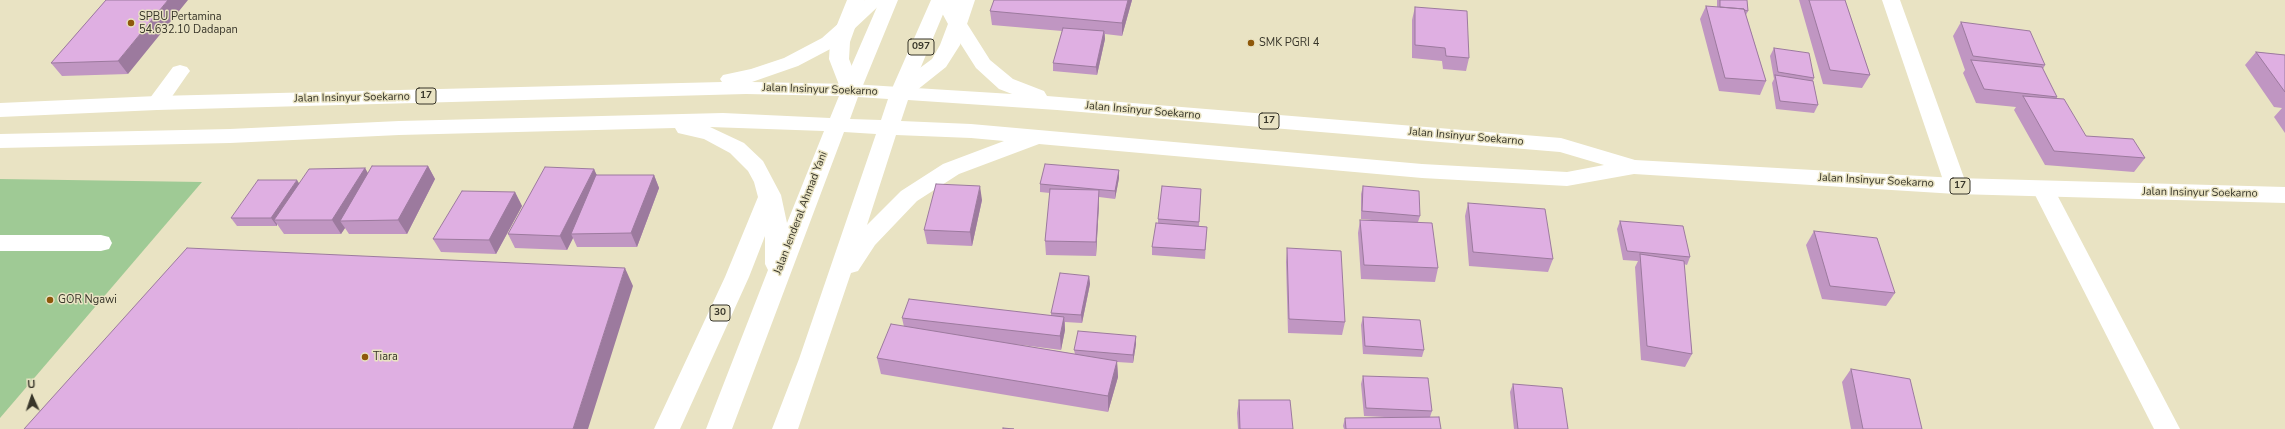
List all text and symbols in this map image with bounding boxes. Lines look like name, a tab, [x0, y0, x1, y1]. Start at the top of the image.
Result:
place label: SPBU Pertamina 54.632.10 Dadapan	[139, 10, 238, 36]
marker: SPBU Pertamina 54.632.10 Dadapan	[126, 18, 136, 28]
place label: SMK PGRI 4	[1259, 36, 1319, 50]
marker: SMK PGRI 4	[1246, 38, 1256, 48]
road number: 097	[908, 39, 934, 55]
street label: Jalan Insinyur Soekarno	[762, 81, 878, 99]
road number: 17	[416, 88, 436, 104]
street label: Jalan Insinyur Soekarno	[294, 90, 410, 106]
street label: Jalan Insinyur Soekarno	[1085, 99, 1201, 123]
road number: 17	[1259, 113, 1279, 129]
street label: Jalan Insinyur Soekarno	[1408, 125, 1524, 149]
street label: Jalan Jenderal Ahmad Yani	[771, 150, 831, 276]
street label: Jalan Insinyur Soekarno	[1818, 171, 1934, 191]
road number: 17	[1950, 178, 1970, 194]
street label: Jalan Insinyur Soekarno	[2142, 185, 2258, 201]
place label: GOR Ngawi	[58, 293, 117, 307]
marker: GOR Ngawi	[45, 295, 55, 305]
road number: 30	[710, 305, 730, 321]
place label: Tiara	[373, 350, 398, 364]
marker: Tiara	[360, 352, 370, 362]
north arrow	[12, 377, 52, 417]
text: U	[27, 377, 36, 392]

